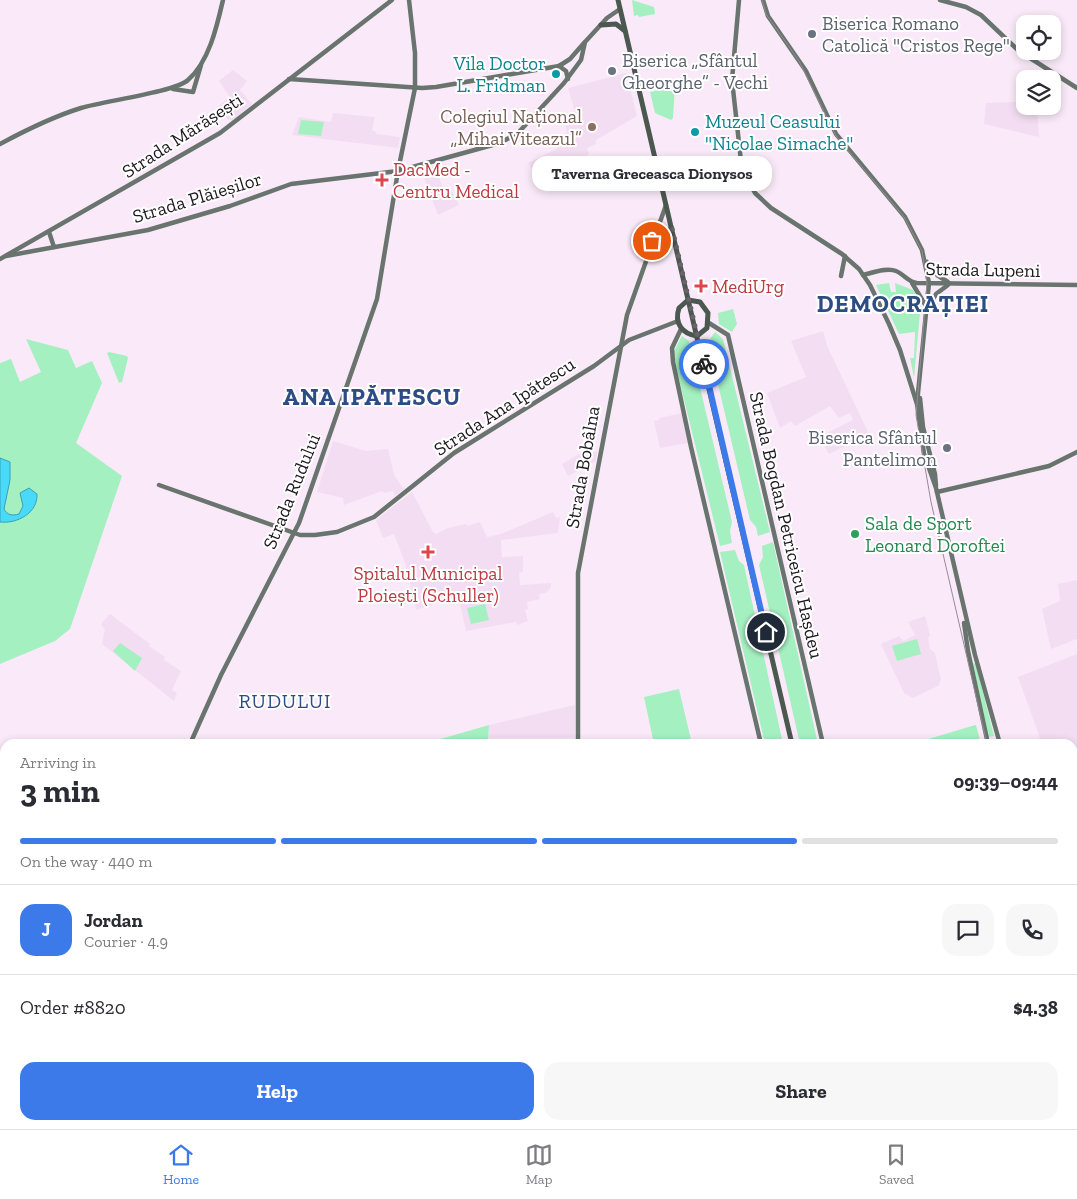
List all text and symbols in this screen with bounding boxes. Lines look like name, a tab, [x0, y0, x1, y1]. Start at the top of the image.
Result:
place label: Biserica Romano Catolică "Cristos Rege"	[822, 12, 1010, 57]
map controls	[1016, 15, 1061, 115]
button: locate	[1016, 15, 1061, 60]
marker: Biserica Romano Catolică "Cristos Rege"	[806, 28, 818, 40]
place label: Biserica „Sfântul Gheorghe” - Vechi	[622, 49, 768, 94]
place label: Vila Doctor L. Fridman	[453, 52, 546, 97]
marker: Biserica „Sfântul Gheorghe” - Vechi	[606, 65, 618, 77]
marker: Vila Doctor L. Fridman	[550, 68, 562, 80]
button: layers	[1016, 70, 1061, 115]
street label: Strada Mărășești	[118, 88, 247, 183]
place label: Colegiul Național „Mihai Viteazul”	[440, 105, 582, 150]
place label: Muzeul Ceasului "Nicolae Simache"	[705, 110, 853, 155]
marker: Colegiul Național „Mihai Viteazul”	[586, 121, 598, 133]
marker: Muzeul Ceasului "Nicolae Simache"	[689, 126, 701, 138]
callout: Taverna Greceasca Dionysos	[532, 156, 772, 191]
place label: DacMed - Centru Medical	[393, 158, 519, 203]
text: Taverna Greceasca Dionysos	[551, 164, 753, 183]
street label: Strada Plăieșilor	[130, 167, 265, 228]
marker: DacMed - Centru Medical	[375, 173, 389, 187]
pin	[631, 220, 673, 262]
icon: bag	[638, 227, 666, 255]
street label: Strada Lupeni	[925, 257, 1041, 282]
place label: MediUrg	[712, 275, 785, 298]
marker: MediUrg	[694, 279, 708, 293]
district label: DEMOCRAŢIEI	[817, 289, 989, 318]
courier	[679, 339, 729, 389]
icon: bike	[690, 350, 718, 378]
street label: Strada Ana Ipătescu	[429, 352, 579, 461]
district label: ANA IPĂTESCU	[283, 382, 461, 411]
street label: Strada Bogdan Petriceicu Hașdeu	[745, 390, 828, 661]
street label: Strada Bobâlna	[560, 404, 605, 530]
place label: Biserica Sfântul Pantelimon	[808, 426, 937, 471]
street label: Strada Rudului	[258, 430, 325, 552]
marker: Biserica Sfântul Pantelimon	[941, 442, 953, 454]
place label: Sala de Sport Leonard Doroftei	[865, 512, 1005, 557]
marker: Sala de Sport Leonard Doroftei	[849, 528, 861, 540]
marker: Spitalul Municipal Ploiești (Schuller)	[421, 545, 435, 559]
place label: Spitalul Municipal Ploiești (Schuller)	[353, 562, 503, 607]
pin	[745, 611, 787, 653]
icon: home	[752, 618, 780, 646]
district label: RUDULUI	[238, 689, 332, 713]
text: Arriving in	[20, 753, 96, 772]
text: 09:39–09:44	[953, 770, 1058, 793]
text: 3 min	[20, 772, 100, 810]
text: On the way · 440 m	[20, 852, 152, 871]
button: chat	[942, 904, 994, 956]
button: phone	[1006, 904, 1058, 956]
text: Jordan	[84, 909, 143, 932]
text: J	[41, 918, 51, 941]
text: Courier · 4.9	[84, 932, 168, 951]
text: Order #8820	[20, 996, 126, 1019]
text: $4.38	[1013, 996, 1058, 1019]
button: Help	[20, 1062, 534, 1120]
button: Share	[544, 1062, 1058, 1120]
tab: Home	[163, 1141, 199, 1188]
tab: Map	[525, 1141, 553, 1188]
tab: Saved	[879, 1141, 914, 1188]

